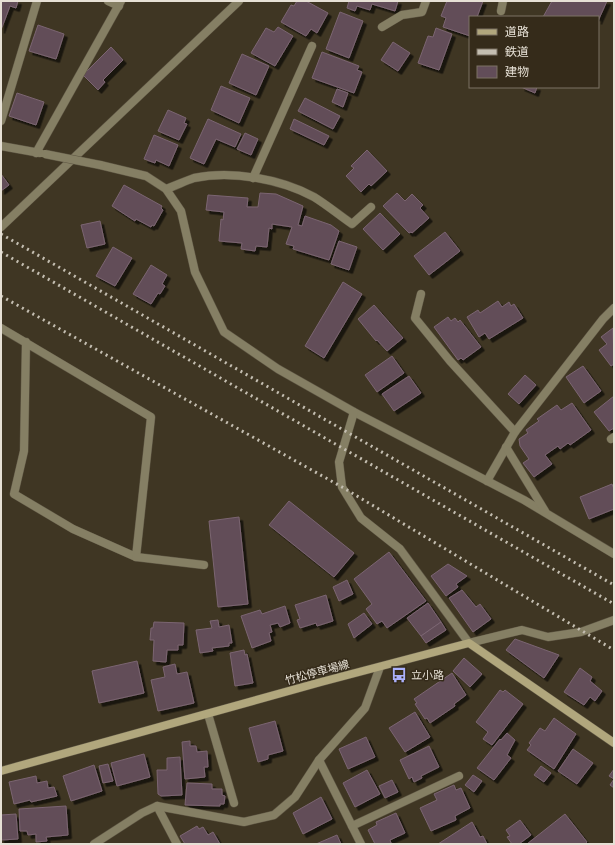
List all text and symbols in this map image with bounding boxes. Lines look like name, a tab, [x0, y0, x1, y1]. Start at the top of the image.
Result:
legend	[469, 16, 599, 88]
text: 道路	[505, 24, 529, 39]
text: 鉄道	[505, 44, 529, 59]
text: 建物	[505, 64, 529, 79]
street label: 竹松停車場線	[283, 657, 351, 687]
bus stop icon: 立小路	[390, 666, 408, 684]
place label: 立小路	[411, 668, 444, 682]

